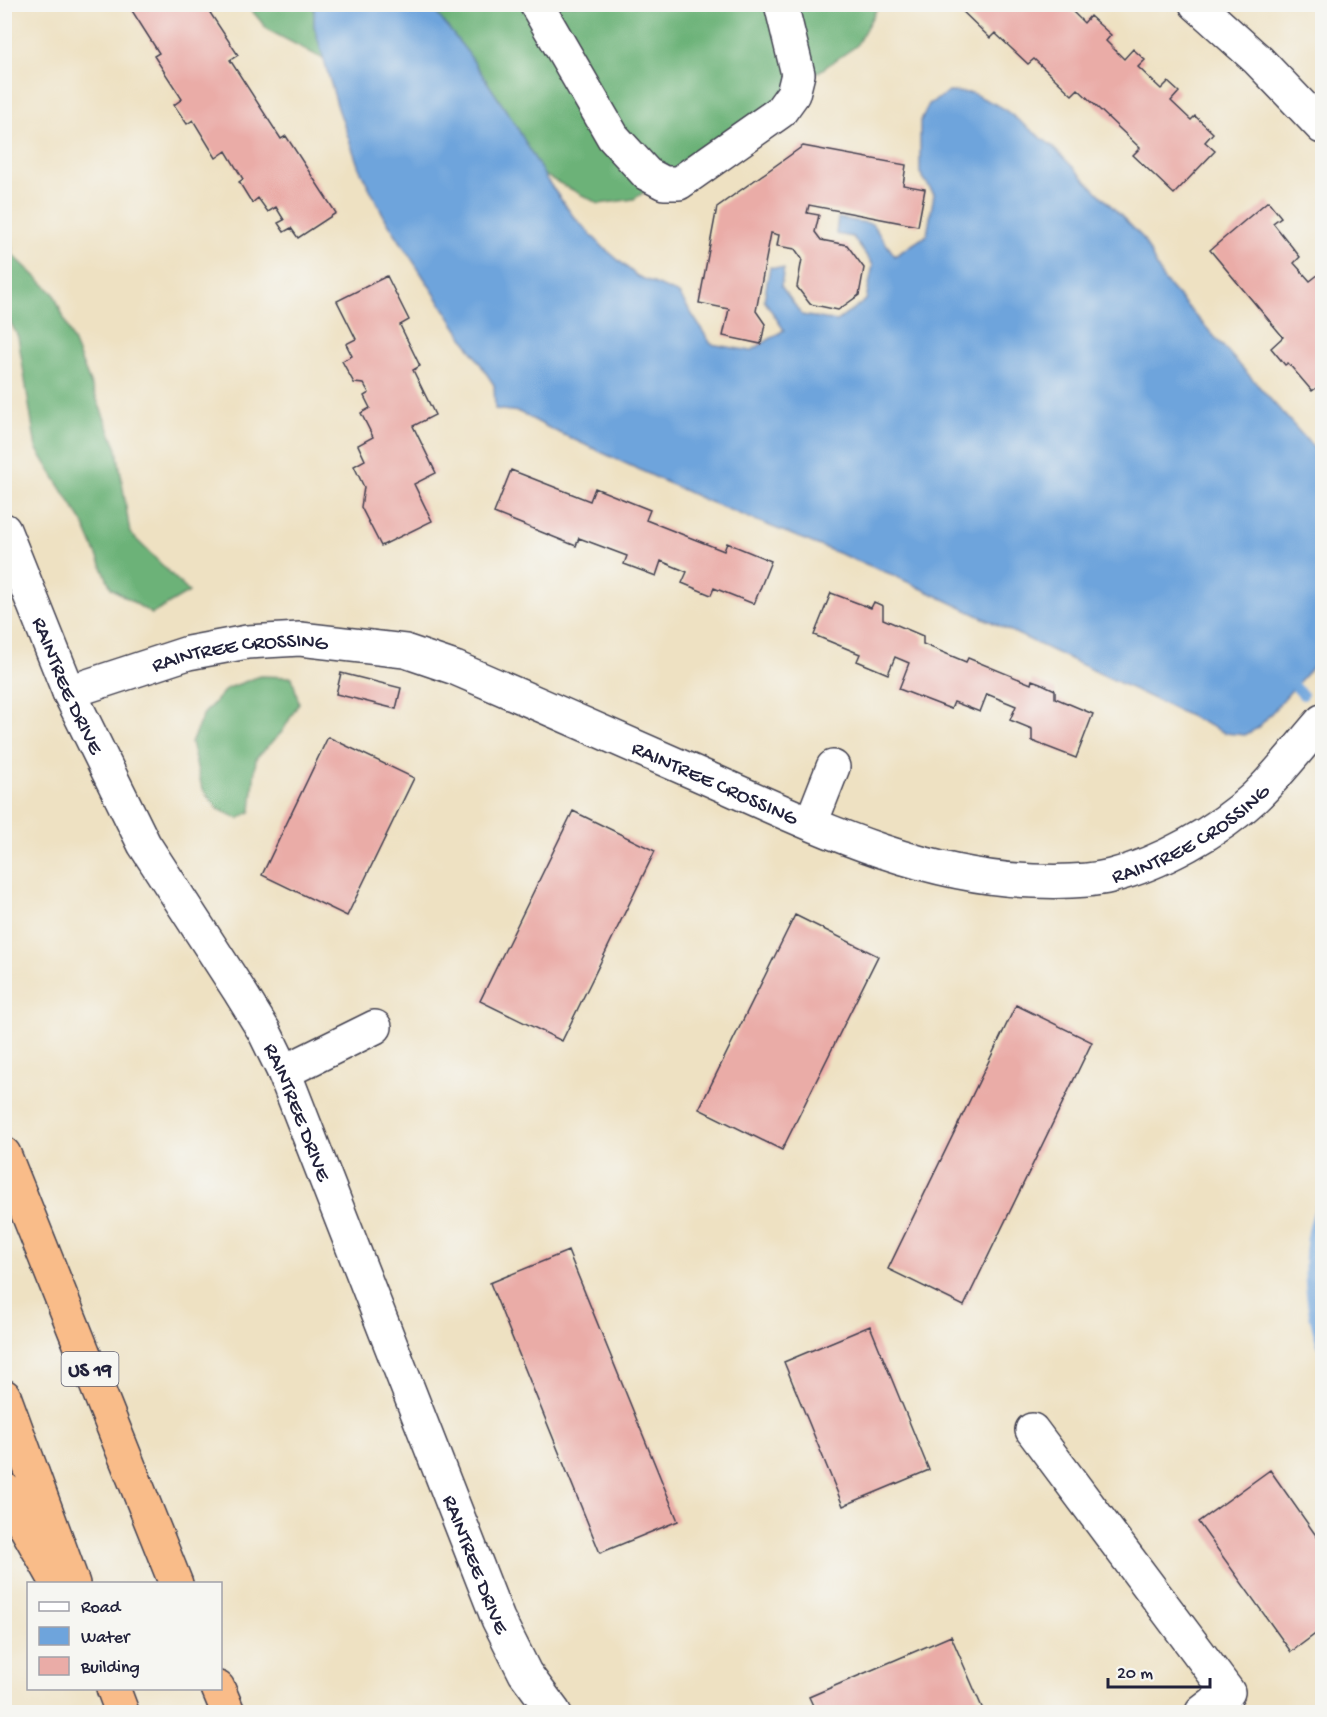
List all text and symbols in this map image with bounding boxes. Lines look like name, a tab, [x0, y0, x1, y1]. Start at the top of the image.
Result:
street label: RAINTREE DRIVE	[24, 614, 107, 760]
street label: RAINTREE CROSSING	[149, 630, 330, 680]
street label: RAINTREE CROSSING	[627, 737, 802, 833]
street label: RAINTREE CROSSING	[1110, 780, 1277, 891]
street label: RAINTREE DRIVE	[256, 1040, 335, 1186]
road number: US 19	[62, 1352, 118, 1386]
street label: RAINTREE DRIVE	[435, 1492, 513, 1640]
legend	[27, 1582, 222, 1690]
text: Road	[81, 1598, 122, 1619]
text: Water	[81, 1628, 131, 1649]
scale bar	[1108, 1651, 1210, 1689]
text: Building	[80, 1658, 140, 1679]
text: 20 m	[1117, 1664, 1153, 1685]

